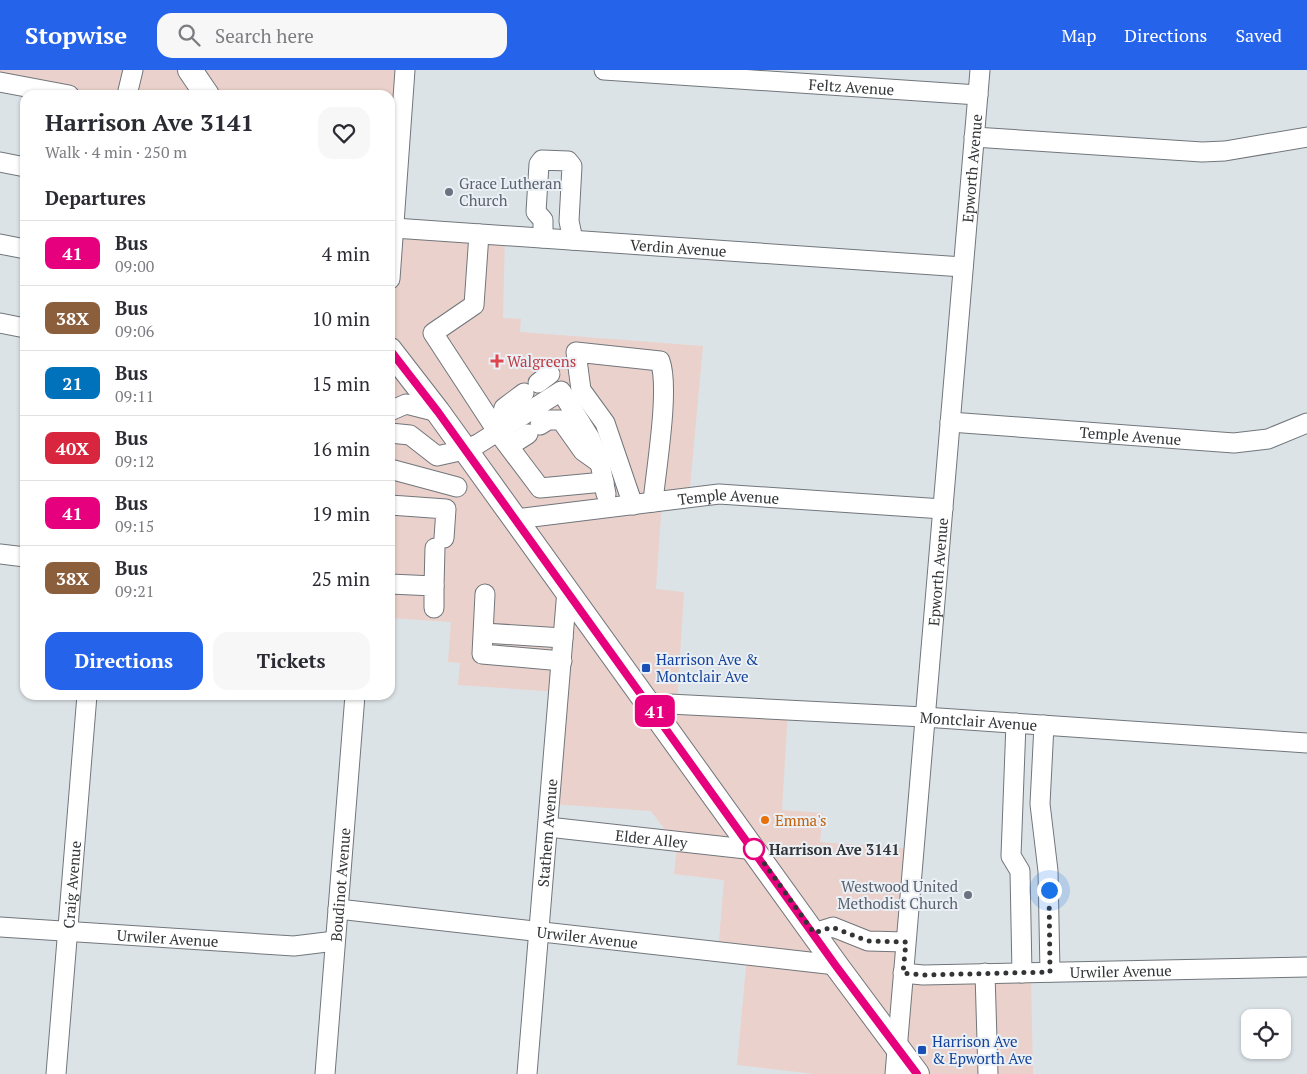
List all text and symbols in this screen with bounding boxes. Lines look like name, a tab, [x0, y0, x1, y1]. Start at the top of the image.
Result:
search box	[157, 13, 507, 58]
text: Stopwise	[25, 19, 127, 51]
icon: search	[175, 21, 203, 49]
text: Search here	[215, 23, 314, 48]
text: Map	[1061, 23, 1096, 47]
text: Directions	[1124, 23, 1207, 47]
text: Saved	[1235, 23, 1282, 47]
street label: Feltz Avenue	[808, 74, 895, 99]
text: Harrison Ave 3141	[45, 106, 254, 138]
button: heart	[318, 107, 370, 159]
street label: Epworth Avenue	[957, 113, 986, 223]
text: Walk · 4 min · 250 m	[45, 141, 187, 163]
place label: Grace Lutheran Church	[459, 173, 562, 210]
text: Departures	[45, 185, 146, 210]
marker: Grace Lutheran Church	[443, 186, 455, 198]
text: Bus	[115, 230, 148, 255]
street label: Verdin Avenue	[630, 234, 727, 261]
text: 41	[62, 241, 83, 265]
text: 4 min	[322, 241, 370, 266]
text: 09:00	[115, 255, 154, 277]
text: Bus	[115, 295, 148, 320]
text: 38X	[56, 306, 89, 330]
text: 10 min	[312, 306, 370, 331]
text: 09:06	[115, 320, 154, 342]
place label: Walgreens	[507, 351, 576, 371]
marker: Walgreens	[491, 355, 503, 367]
text: Bus	[115, 360, 148, 385]
text: 21	[62, 371, 83, 395]
text: 15 min	[312, 371, 370, 396]
text: 09:11	[115, 385, 154, 407]
street label: Temple Avenue	[1079, 422, 1182, 449]
text: Bus	[115, 425, 148, 450]
text: 40X	[56, 436, 89, 460]
text: 16 min	[312, 436, 370, 461]
text: 09:12	[115, 450, 154, 472]
street label: Temple Avenue	[677, 484, 780, 509]
text: Bus	[115, 490, 148, 515]
text: 41	[62, 501, 83, 525]
text: 19 min	[312, 501, 370, 526]
text: 09:15	[115, 515, 154, 537]
street label: Epworth Avenue	[923, 517, 952, 627]
text: Bus	[115, 555, 148, 580]
text: 38X	[56, 566, 89, 590]
text: 25 min	[312, 566, 370, 591]
text: 09:21	[115, 580, 154, 602]
button: Directions	[45, 632, 203, 690]
button: Tickets	[213, 632, 370, 690]
place label: Harrison Ave & Montclair Ave	[656, 649, 758, 686]
marker: Harrison Ave & Montclair Ave	[640, 662, 652, 674]
line badge: 41	[632, 695, 678, 727]
text: 41	[645, 699, 665, 723]
street label: Montclair Avenue	[919, 707, 1038, 735]
street label: Stathem Avenue	[532, 778, 561, 888]
place label: Emma's	[775, 810, 827, 830]
marker: Emma's	[759, 814, 771, 826]
street label: Elder Alley	[614, 825, 689, 852]
street label: Boudinot Avenue	[326, 827, 354, 942]
marker: Harrison Ave 3141	[743, 838, 765, 860]
place label: Harrison Ave 3141	[769, 839, 900, 859]
street label: Craig Avenue	[58, 840, 85, 929]
place label: Westwood United Methodist Church	[838, 876, 958, 913]
your location	[1037, 878, 1062, 903]
marker: Westwood United Methodist Church	[962, 889, 974, 901]
street label: Urwiler Avenue	[536, 921, 639, 953]
street label: Urwiler Avenue	[116, 925, 219, 951]
street label: Urwiler Avenue	[1070, 960, 1172, 982]
map controls	[1241, 1009, 1291, 1059]
button: locate	[1241, 1009, 1291, 1059]
place label: Harrison Ave & Epworth Ave	[932, 1031, 1032, 1068]
marker: Harrison Ave & Epworth Ave	[916, 1044, 928, 1056]

